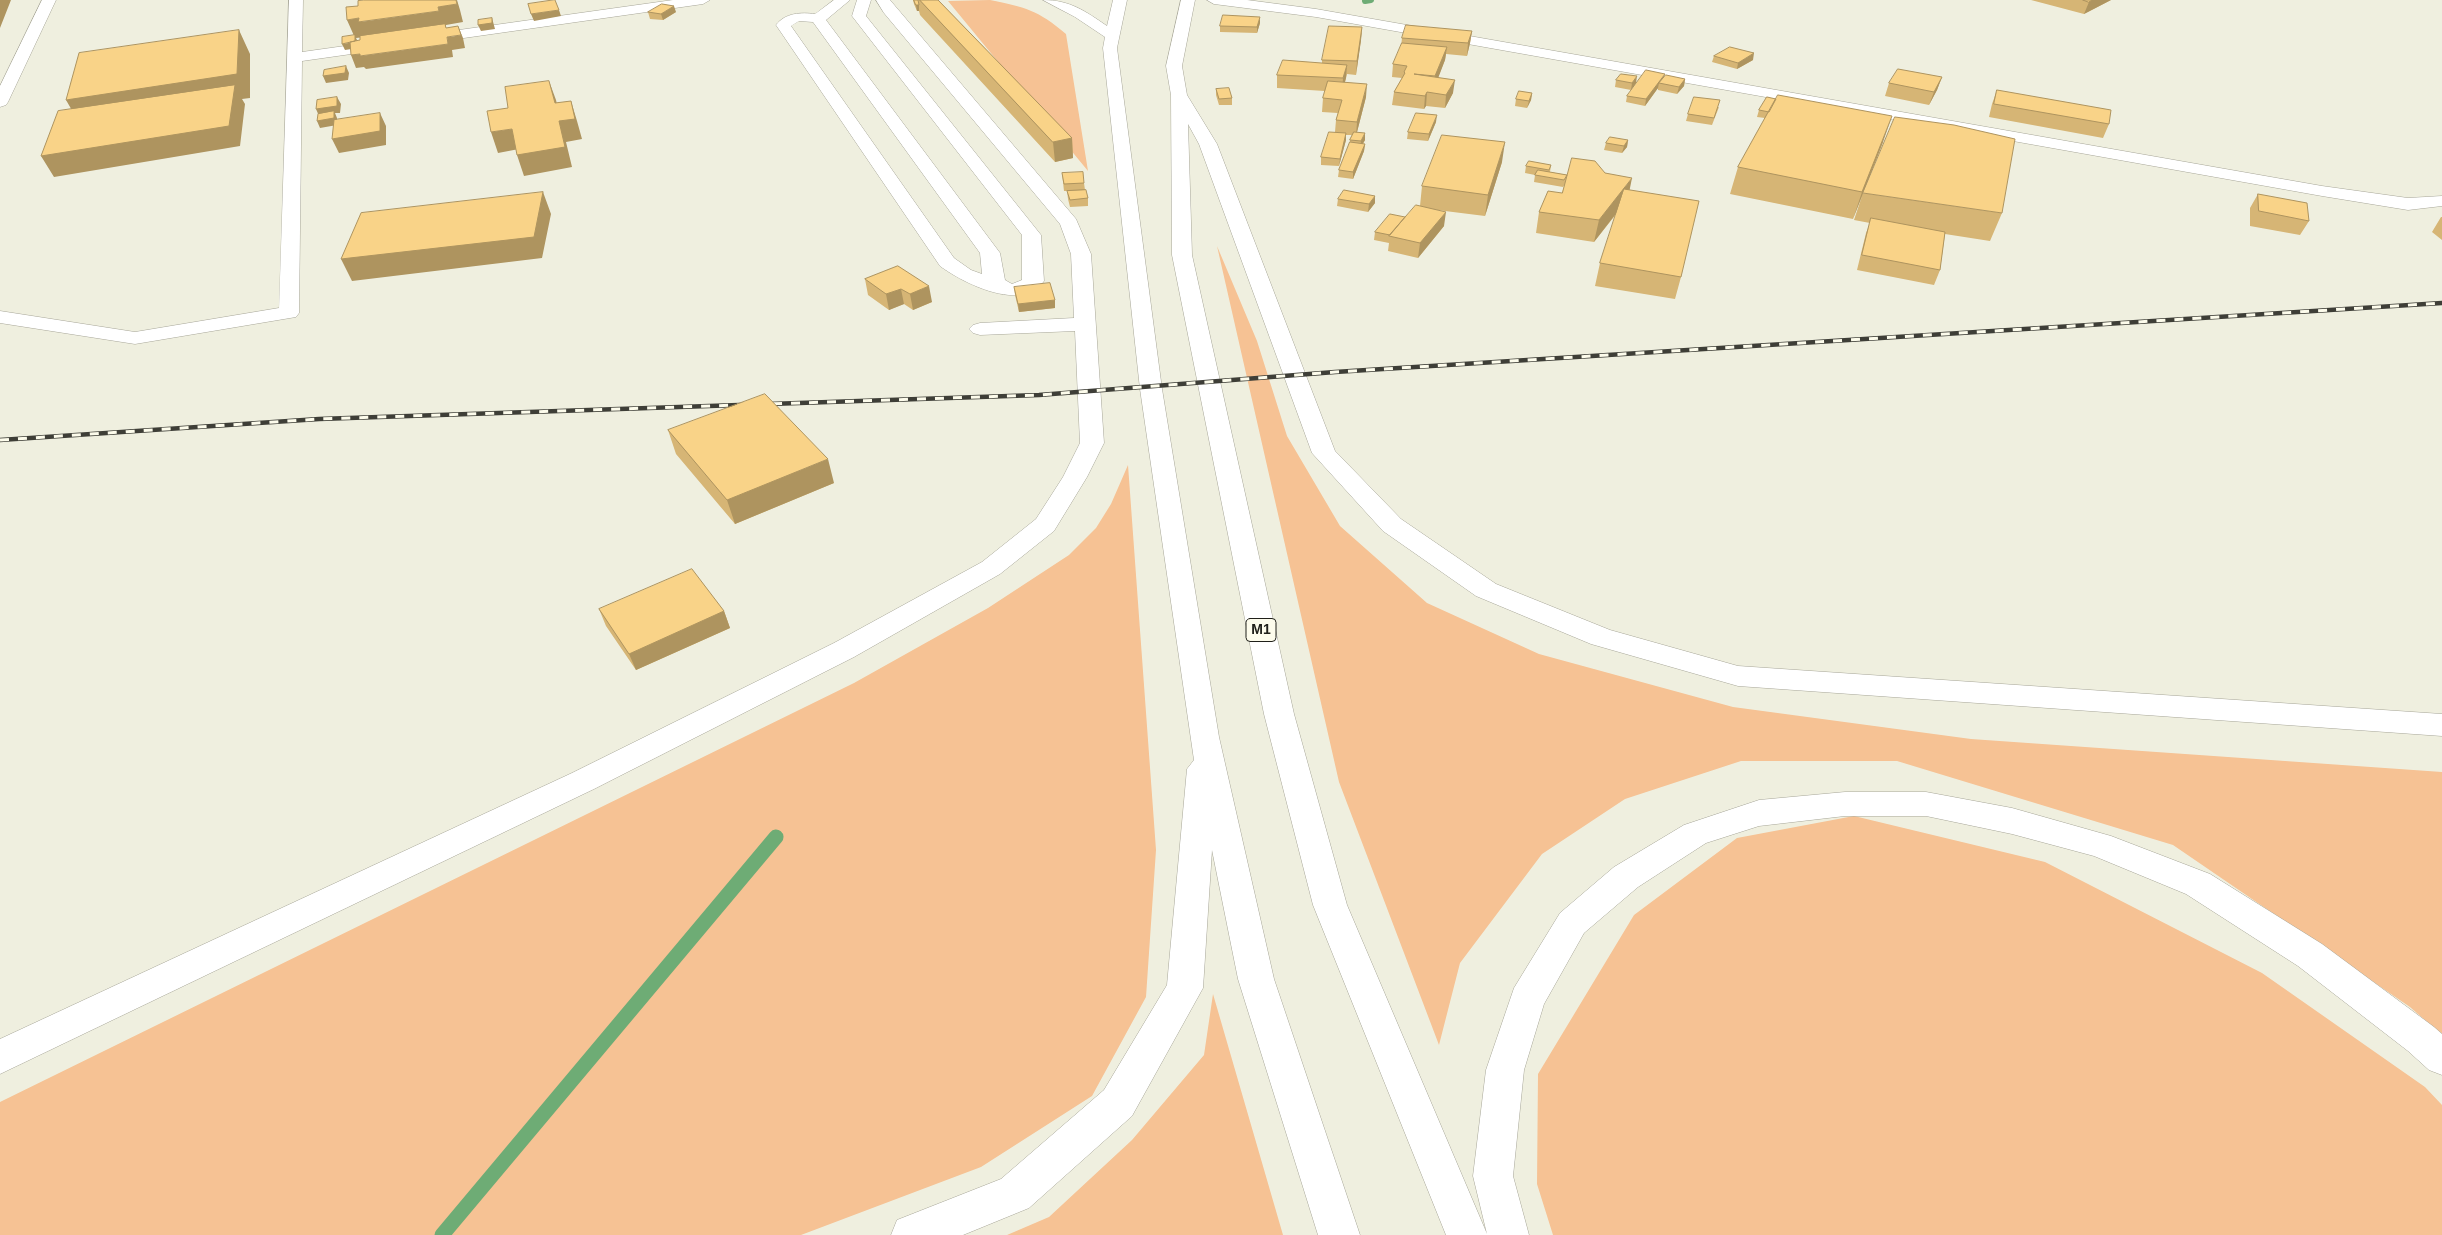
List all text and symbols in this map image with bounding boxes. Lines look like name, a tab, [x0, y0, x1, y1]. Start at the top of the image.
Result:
road number: M1	[1246, 618, 1276, 642]

